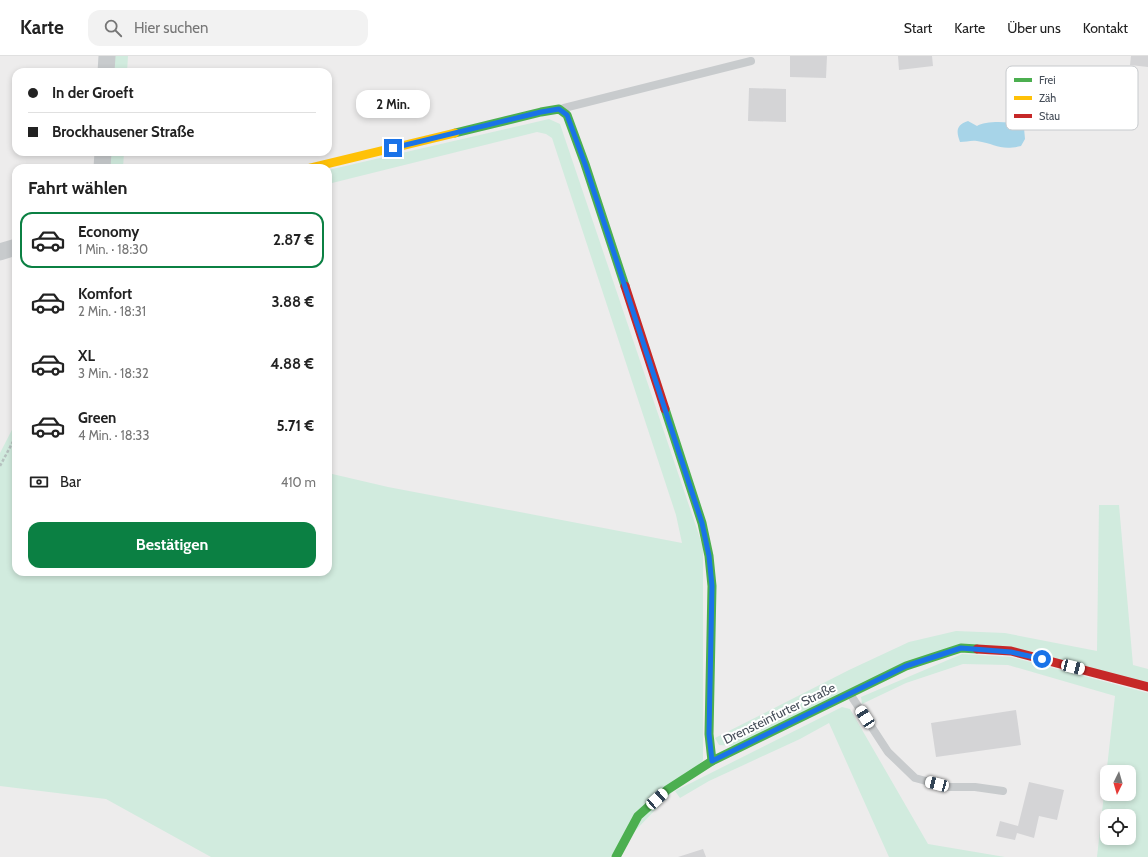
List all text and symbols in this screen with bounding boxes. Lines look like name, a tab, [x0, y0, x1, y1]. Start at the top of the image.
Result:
search box	[88, 10, 368, 46]
text: Karte	[20, 16, 64, 39]
icon: search	[102, 17, 124, 39]
text: Hier suchen	[134, 19, 208, 37]
text: Start	[904, 19, 932, 37]
text: Karte	[954, 19, 985, 37]
text: Über uns	[1007, 19, 1061, 37]
text: Kontakt	[1083, 19, 1128, 37]
legend	[1006, 66, 1138, 130]
text: Frei	[1039, 73, 1056, 87]
text: In der Groeft	[52, 84, 134, 102]
callout: 2 Min.	[356, 90, 430, 118]
text: Zäh	[1039, 91, 1056, 105]
text: 2 Min.	[376, 96, 410, 112]
text: Stau	[1039, 109, 1060, 123]
text: Brockhausener Straße	[52, 123, 194, 141]
route end	[384, 139, 402, 157]
text: Fahrt wählen	[28, 177, 128, 199]
icon: car	[30, 222, 66, 258]
text: Economy	[78, 223, 139, 241]
text: 2.87 €	[273, 231, 314, 249]
text: 1 Min. · 18:30	[78, 241, 148, 257]
icon: car	[30, 284, 66, 320]
text: Komfort	[78, 285, 132, 303]
text: 3.88 €	[271, 293, 314, 311]
text: 2 Min. · 18:31	[78, 303, 146, 319]
icon: car	[30, 346, 66, 382]
text: XL	[78, 347, 95, 365]
text: 4.88 €	[270, 355, 314, 373]
text: 3 Min. · 18:32	[78, 365, 149, 381]
icon: car	[30, 408, 66, 444]
text: Green	[78, 409, 116, 427]
text: 5.71 €	[276, 417, 314, 435]
text: 4 Min. · 18:33	[78, 427, 149, 443]
icon: cash	[28, 471, 50, 493]
text: Bar	[60, 473, 81, 491]
text: 410 m	[281, 474, 316, 490]
button: Bestätigen	[28, 522, 316, 568]
route start	[1033, 650, 1051, 668]
car	[1060, 658, 1086, 676]
street label: Drensteinfurter Straße	[720, 679, 838, 747]
car	[853, 704, 877, 730]
north arrow	[1100, 765, 1136, 801]
map controls	[1100, 765, 1136, 845]
car	[924, 775, 950, 793]
car	[644, 787, 670, 811]
button: locate	[1100, 809, 1136, 845]

